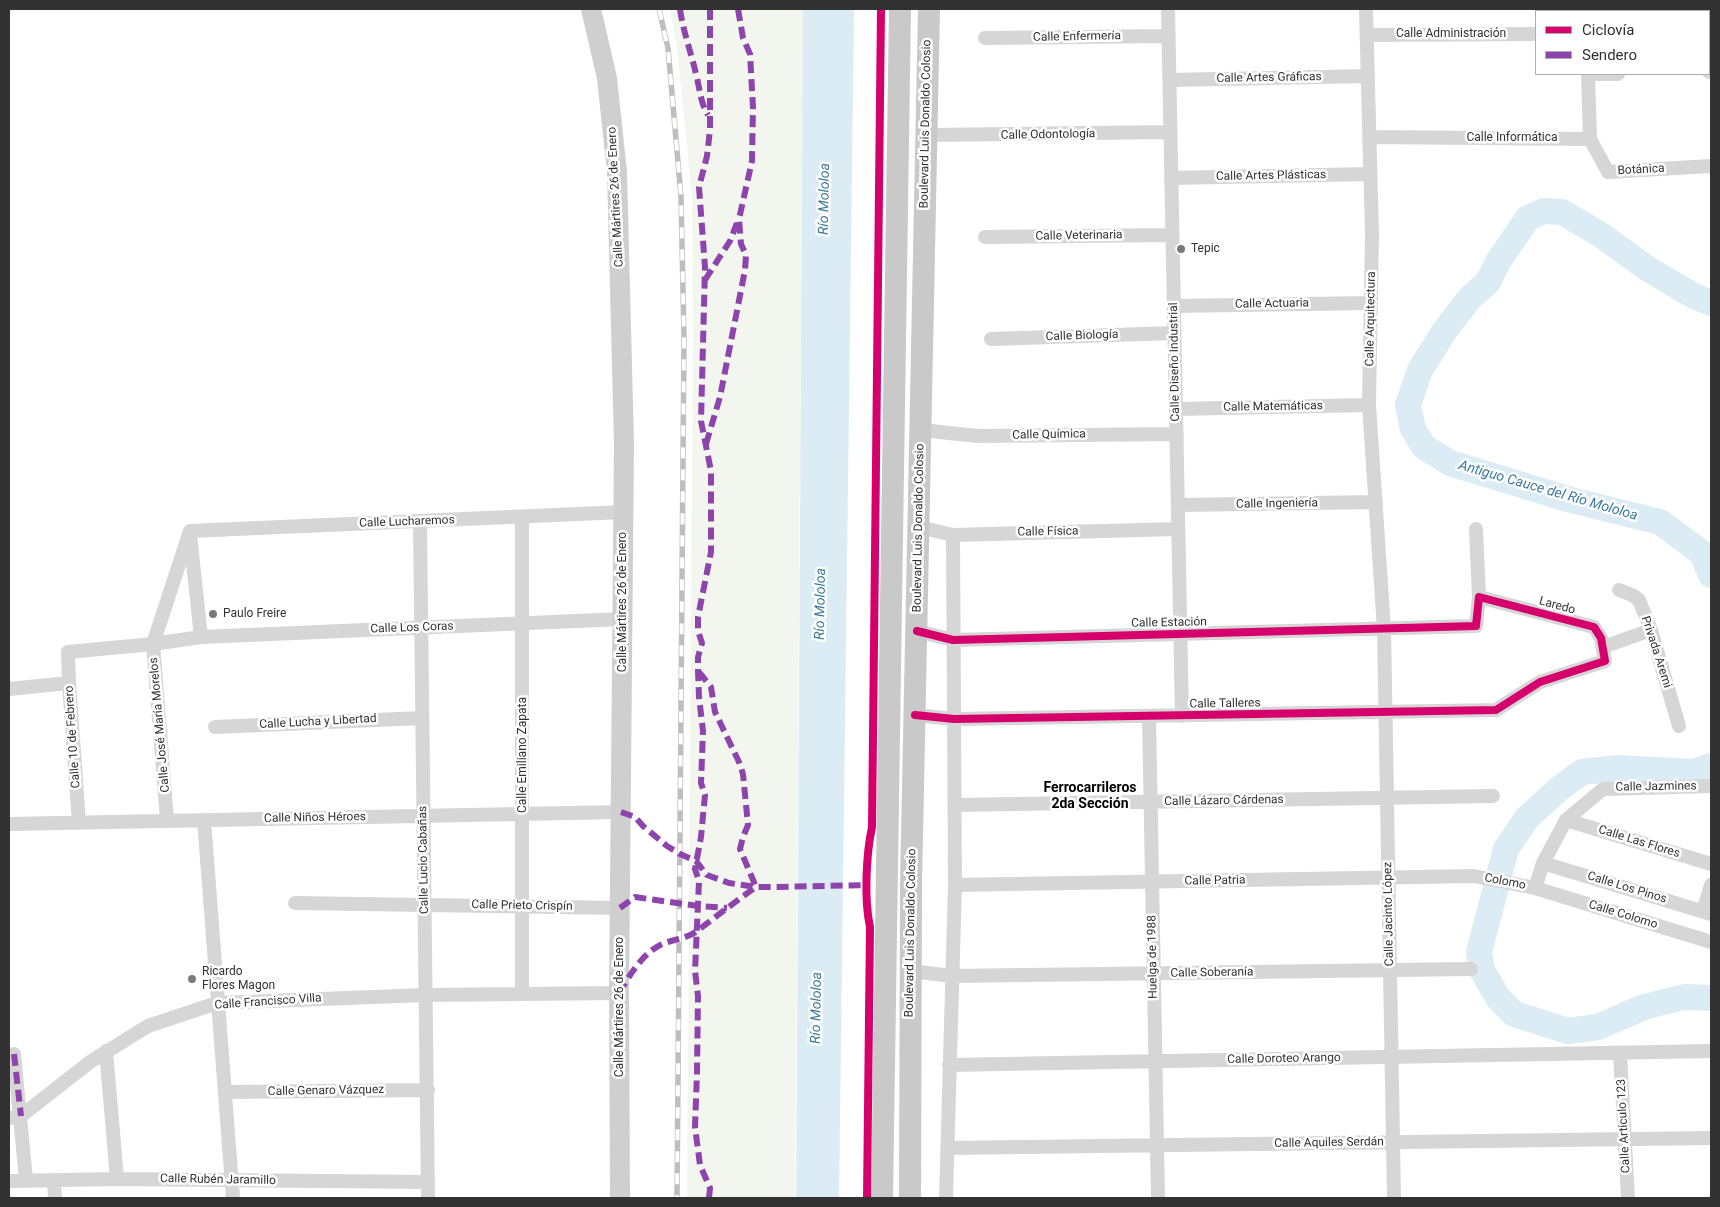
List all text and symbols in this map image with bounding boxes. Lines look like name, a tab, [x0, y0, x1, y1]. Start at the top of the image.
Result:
legend	[1535, 10, 1710, 75]
text: Ciclovía	[1582, 21, 1635, 39]
street label: Calle Administración	[1396, 27, 1506, 41]
street label: Calle Enfermería	[1033, 29, 1121, 45]
street label: Boulevard Luis Donaldo Colosio	[917, 40, 935, 208]
text: Sendero	[1582, 46, 1637, 64]
street label: Calle Artes Gráficas	[1216, 70, 1322, 86]
street label: Calle Mártires 26 de Enero	[605, 127, 627, 267]
street label: Calle Odontología	[1001, 127, 1095, 143]
street label: Calle Informática	[1466, 131, 1558, 145]
street label: Botánica	[1617, 162, 1665, 178]
water label: Río Mololoa	[816, 163, 834, 235]
street label: Calle Artes Plásticas	[1216, 168, 1326, 184]
street label: Calle Veterinaria	[1035, 228, 1123, 244]
place label: Tepic	[1191, 242, 1220, 256]
marker: Tepic	[1175, 243, 1187, 255]
street label: Calle Arquitectura	[1363, 271, 1379, 367]
street label: Calle Actuaria	[1235, 296, 1309, 312]
street label: Calle Diseño Industrial	[1167, 302, 1183, 422]
street label: Calle Biología	[1045, 328, 1119, 344]
street label: Calle Matemáticas	[1223, 399, 1323, 415]
street label: Calle Química	[1012, 427, 1086, 443]
street label: Boulevard Luis Donaldo Colosio	[910, 444, 928, 612]
water label: Antiguo Cauce del Río Mololoa	[1457, 457, 1639, 525]
street label: Calle Ingeniería	[1236, 496, 1318, 512]
street label: Calle Lucharemos	[359, 513, 455, 531]
street label: Calle Física	[1017, 524, 1079, 540]
street label: Calle Mártires 26 de Enero	[616, 532, 630, 672]
water label: Río Mololoa	[812, 568, 830, 640]
street label: Laredo	[1537, 594, 1577, 618]
place label: Paulo Freire	[223, 607, 286, 621]
marker: Paulo Freire	[207, 608, 219, 620]
street label: Privada Aremi	[1638, 614, 1674, 690]
street label: Calle Estación	[1131, 615, 1207, 631]
street label: Calle Los Coras	[370, 619, 454, 637]
street label: Calle José María Morelos	[147, 657, 173, 793]
street label: Calle 10 de Febrero	[62, 685, 84, 789]
street label: Calle Talleres	[1189, 696, 1261, 712]
street label: Calle Emiliano Zapata	[516, 697, 530, 813]
street label: Calle Lucha y Libertad	[259, 712, 377, 732]
street label: Calle Jazmines	[1615, 779, 1697, 795]
district label: Ferrocarrileros 2da Sección	[1043, 780, 1137, 812]
street label: Calle Lázaro Cárdenas	[1164, 793, 1284, 809]
street label: Calle Lucio Cabañas	[416, 806, 432, 914]
street label: Calle Niños Héroes	[264, 810, 366, 826]
street label: Calle Las Flores	[1596, 823, 1682, 861]
street label: Boulevard Luis Donaldo Colosio	[902, 849, 920, 1017]
street label: Calle Jacinto López	[1381, 862, 1397, 966]
street label: Calle Los Pinos	[1586, 869, 1668, 907]
street label: Colomo	[1483, 871, 1527, 893]
street label: Calle Patria	[1184, 873, 1246, 889]
street label: Calle Prieto Crispín	[471, 898, 573, 914]
street label: Calle Colomo	[1587, 898, 1659, 932]
street label: Huelga de 1988	[1145, 915, 1161, 999]
street label: Calle Mártires 26 de Enero	[613, 937, 627, 1077]
place label: Ricardo Flores Magon	[202, 965, 275, 993]
street label: Calle Soberanía	[1170, 965, 1254, 981]
water label: Río Mololoa	[808, 972, 826, 1044]
marker: Ricardo Flores Magon	[186, 973, 198, 985]
street label: Calle Francisco Villa	[214, 991, 322, 1013]
street label: Calle Doroteo Arango	[1227, 1051, 1341, 1067]
street label: Calle Artículo 123	[1614, 1078, 1634, 1174]
street label: Calle Genaro Vázquez	[268, 1083, 384, 1099]
street label: Calle Aquiles Serdán	[1274, 1135, 1384, 1151]
street label: Calle Rubén Jaramillo	[160, 1172, 276, 1188]

